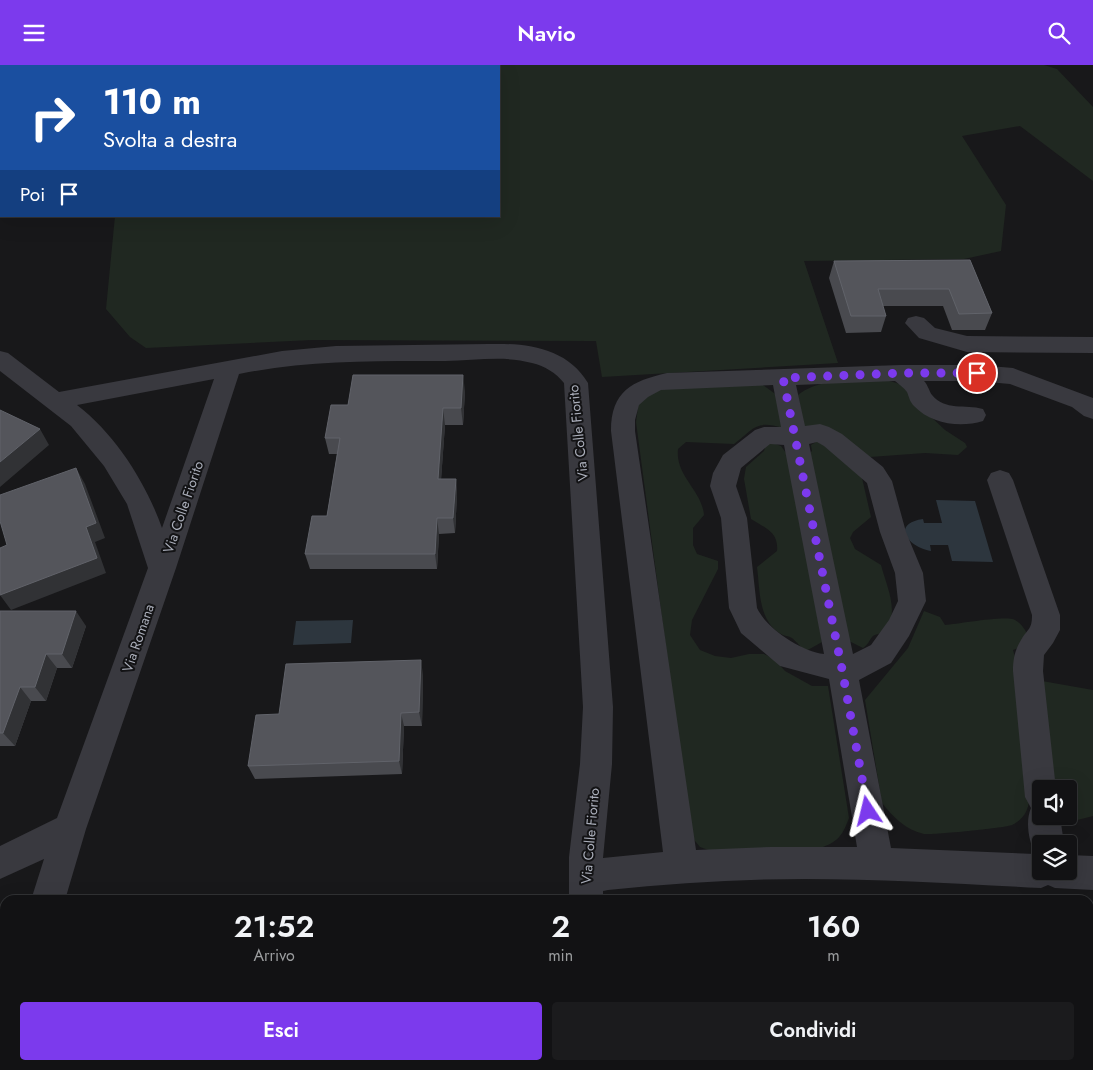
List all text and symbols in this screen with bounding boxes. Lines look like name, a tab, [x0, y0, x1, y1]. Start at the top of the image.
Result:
text: Navio	[517, 17, 576, 49]
icon: menu	[20, 19, 48, 47]
icon: search	[1045, 19, 1073, 47]
text: 110 m	[103, 77, 201, 127]
icon: right	[20, 85, 85, 150]
text: Svolta a destra	[103, 123, 237, 155]
icon: arrive	[55, 180, 83, 208]
text: Poi	[20, 181, 45, 208]
pin	[956, 352, 998, 394]
icon: arrive	[963, 359, 991, 387]
street label: Via Colle Fiorito	[563, 384, 593, 482]
street label: Via Colle Fiorito	[158, 458, 208, 556]
street label: Via Romana	[117, 601, 159, 675]
map controls	[1032, 780, 1077, 880]
button: sound	[1032, 780, 1077, 825]
position arrow	[841, 784, 893, 836]
street label: Via Colle Fiorito	[576, 787, 604, 885]
button: layers	[1032, 835, 1077, 880]
text: 21:52	[234, 905, 314, 948]
text: 2	[551, 905, 570, 948]
text: 160	[807, 905, 860, 948]
text: Arrivo	[253, 944, 295, 967]
text: min	[548, 944, 573, 967]
text: m	[827, 944, 840, 967]
button: Esci	[20, 1002, 542, 1060]
button: Condividi	[552, 1002, 1074, 1060]

